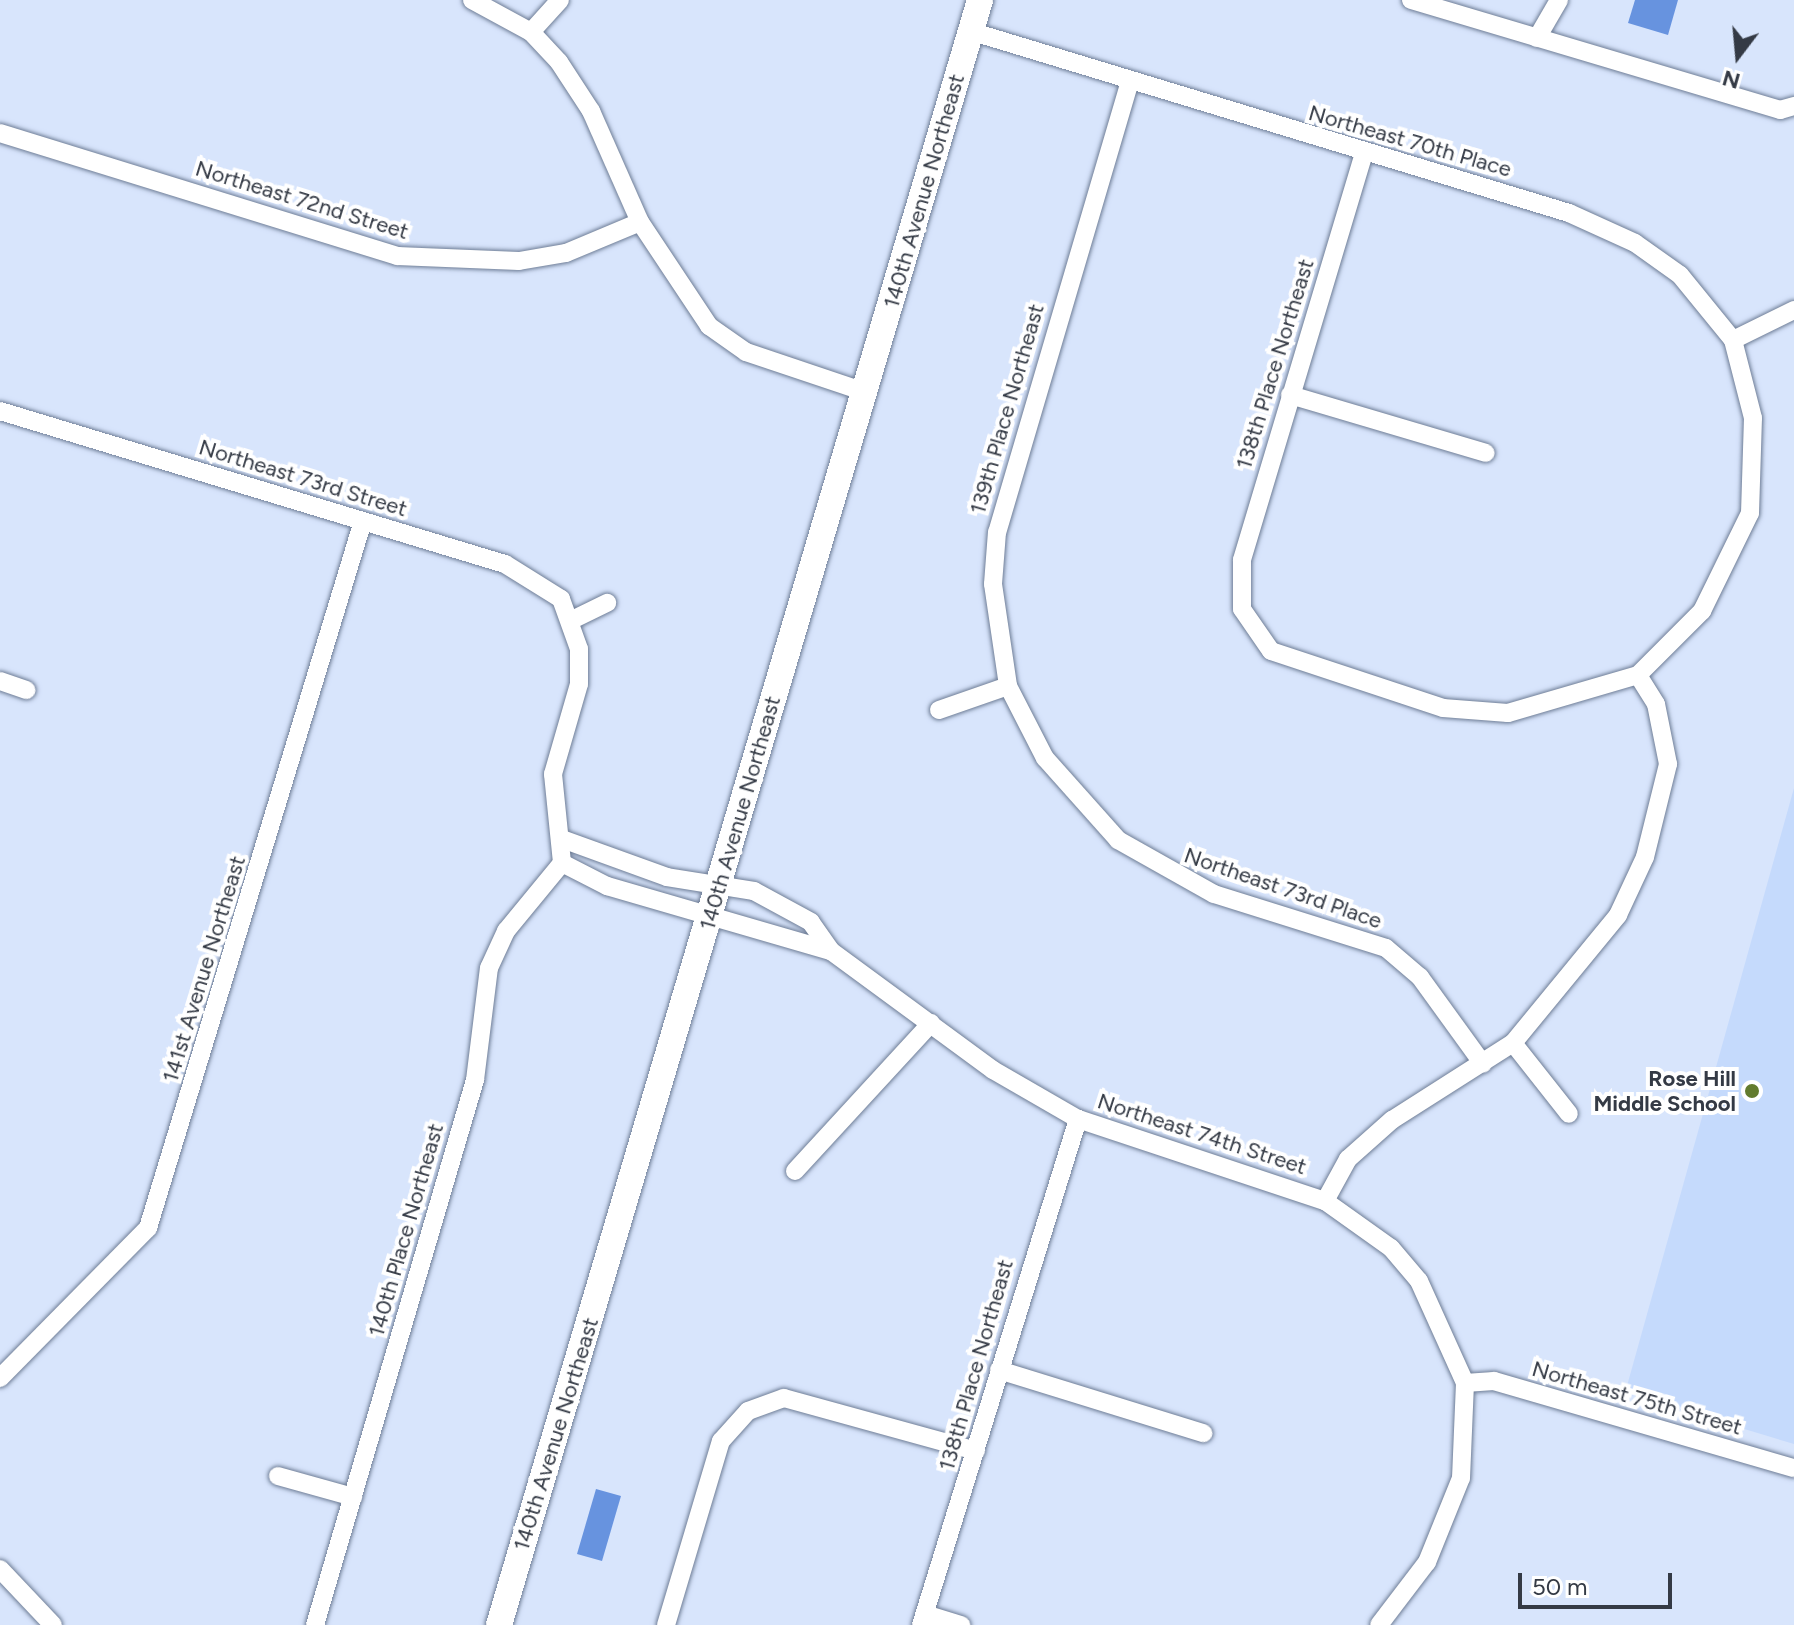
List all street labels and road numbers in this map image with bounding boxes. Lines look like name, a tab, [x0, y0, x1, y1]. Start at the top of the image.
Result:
street label: 140th Avenue Northeast	[878, 71, 970, 311]
street label: Northeast 70th Place	[1306, 99, 1514, 183]
street label: Northeast 72nd Street	[192, 155, 412, 245]
street label: 138th Place Northeast	[1230, 256, 1320, 472]
street label: 139th Place Northeast	[964, 301, 1050, 517]
street label: Northeast 73rd Street	[196, 434, 410, 522]
street label: 140th Avenue Northeast	[694, 693, 786, 933]
street label: Northeast 73rd Place	[1181, 842, 1385, 934]
street label: 141st Avenue Northeast	[157, 853, 251, 1085]
street label: Northeast 74th Street	[1094, 1088, 1310, 1180]
street label: 140th Place Northeast	[363, 1120, 449, 1340]
street label: 138th Place Northeast	[933, 1256, 1019, 1474]
street label: 140th Avenue Northeast	[508, 1314, 604, 1554]
street label: Northeast 75th Street	[1529, 1355, 1745, 1441]

